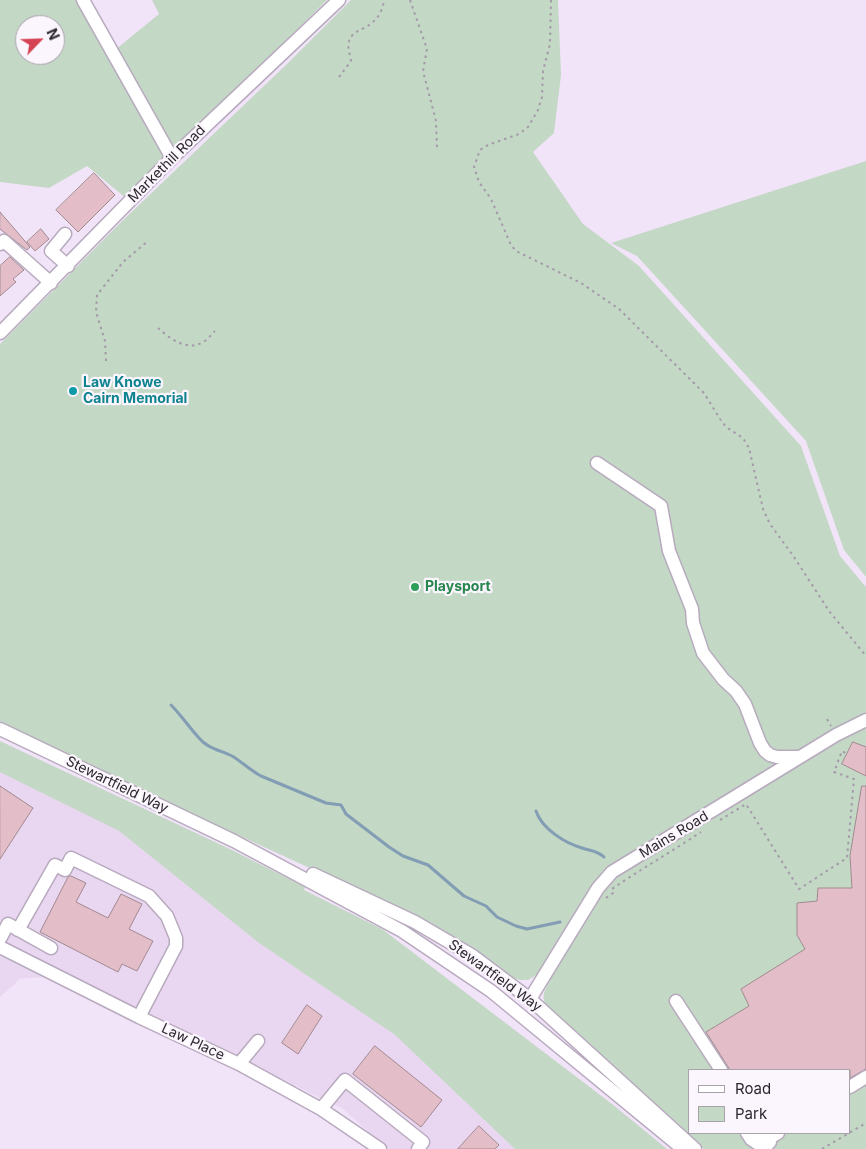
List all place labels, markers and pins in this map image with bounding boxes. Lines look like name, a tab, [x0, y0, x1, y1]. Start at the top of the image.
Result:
place label: Law Knowe Cairn Memorial	[83, 375, 187, 408]
marker: Law Knowe Cairn Memorial	[67, 385, 79, 397]
place label: Playsport	[425, 579, 491, 595]
marker: Playsport	[409, 581, 421, 593]

